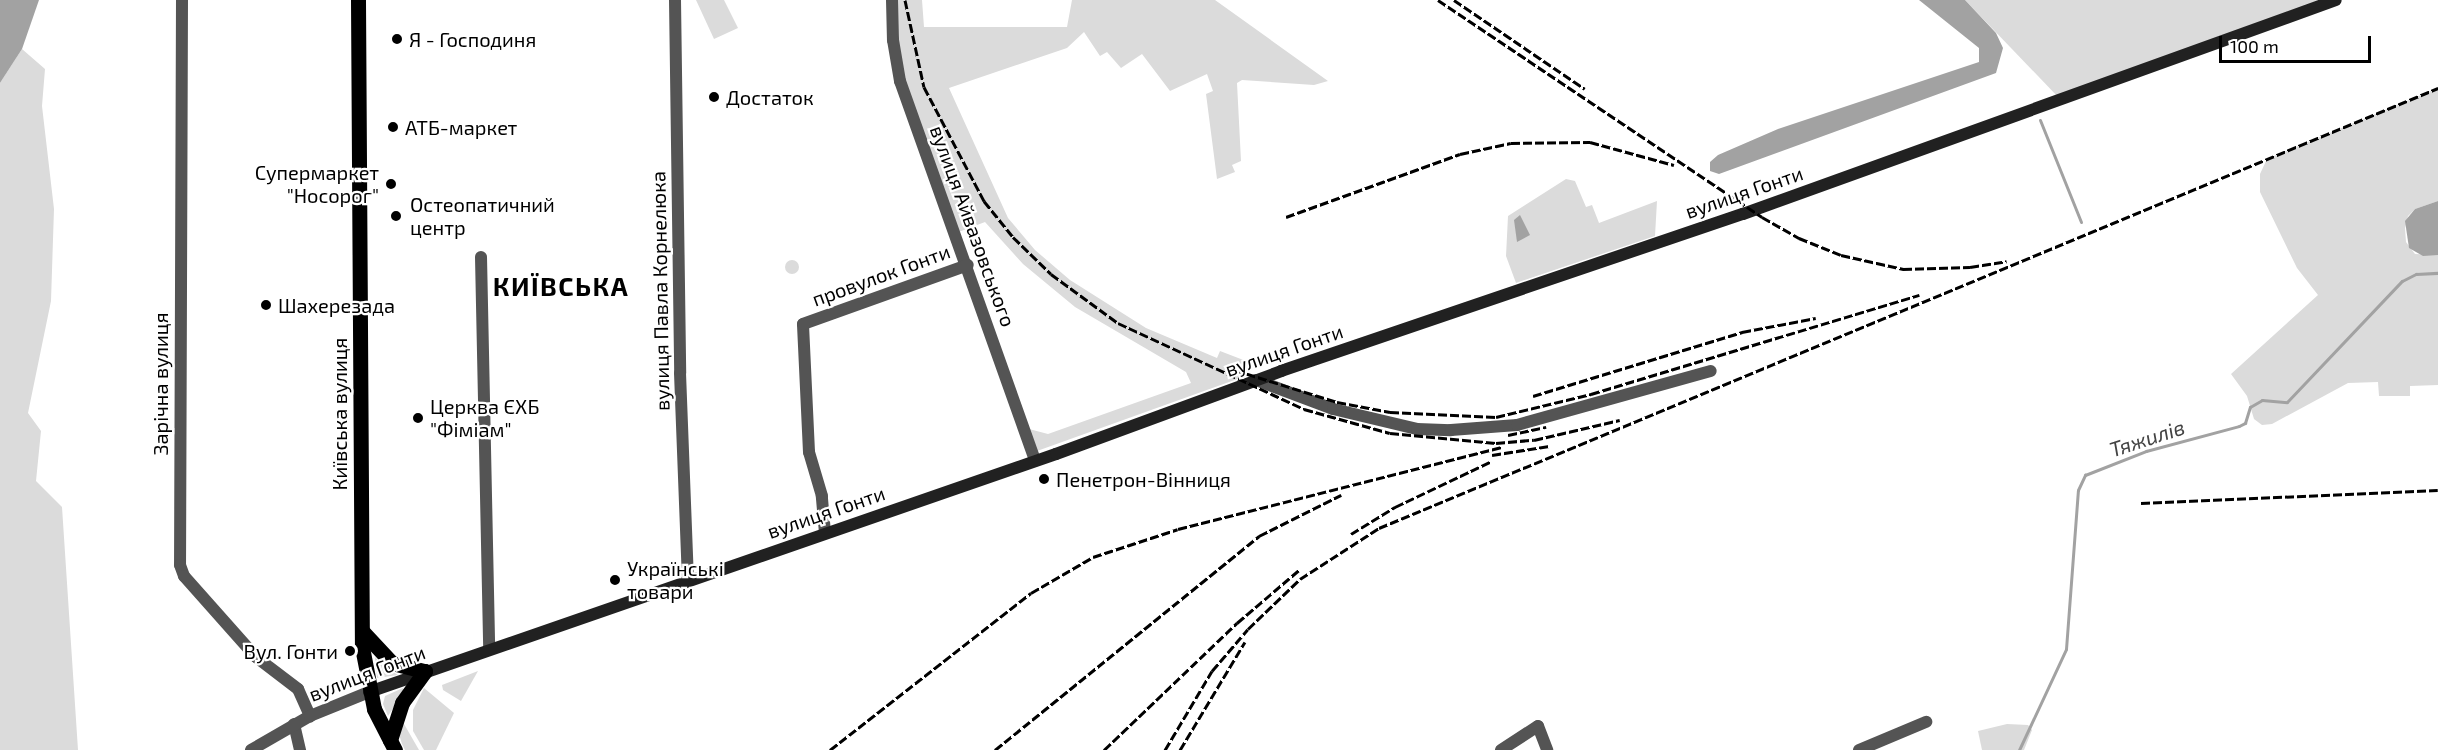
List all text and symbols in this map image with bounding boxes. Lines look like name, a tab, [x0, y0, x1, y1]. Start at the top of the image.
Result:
scale bar	[2222, 24, 2374, 62]
place label: Я - Господиня	[409, 27, 536, 51]
marker: Я - Господиня	[390, 32, 404, 46]
text: 100 m	[2230, 35, 2279, 57]
place label: Достаток	[726, 85, 814, 109]
marker: Достаток	[707, 90, 721, 104]
place label: АТБ-маркет	[405, 115, 517, 139]
marker: АТБ-маркет	[386, 120, 400, 134]
street label: вулиця Айвазовського	[925, 122, 1021, 330]
place label: Супермаркет "Носорог"	[255, 160, 379, 207]
street label: вулиця Гонти	[1682, 161, 1806, 223]
street label: вулиця Павла Корнелюка	[646, 171, 674, 411]
marker: Супермаркет "Носорог"	[384, 177, 398, 191]
place label: Остеопатичний центр	[410, 192, 555, 239]
marker: Остеопатичний центр	[387, 207, 405, 225]
street label: провулок Гонти	[809, 239, 953, 311]
district label: КИЇВСЬКА	[493, 270, 629, 302]
place label: Шахерезада	[278, 293, 395, 317]
marker: Шахерезада	[259, 298, 273, 312]
street label: Зарічна вулиця	[148, 312, 172, 456]
street label: вулиця Гонти	[1222, 319, 1346, 381]
street label: Київська вулиця	[327, 338, 351, 490]
place label: Церква ЄХБ "Фіміам"	[430, 394, 539, 441]
marker: Церква ЄХБ "Фіміам"	[411, 411, 425, 425]
water label: Тяжилів	[2106, 414, 2188, 462]
place label: Пенетрон-Вінниця	[1056, 467, 1231, 491]
marker: Пенетрон-Вінниця	[1037, 472, 1051, 486]
street label: вулиця Гонти	[764, 481, 888, 543]
place label: Українські товари	[627, 556, 724, 603]
marker: Українські товари	[608, 573, 622, 587]
place label: Вул. Гонти	[244, 639, 338, 663]
street label: вулиця Гонти	[305, 640, 429, 706]
marker: Вул. Гонти	[343, 644, 357, 658]

